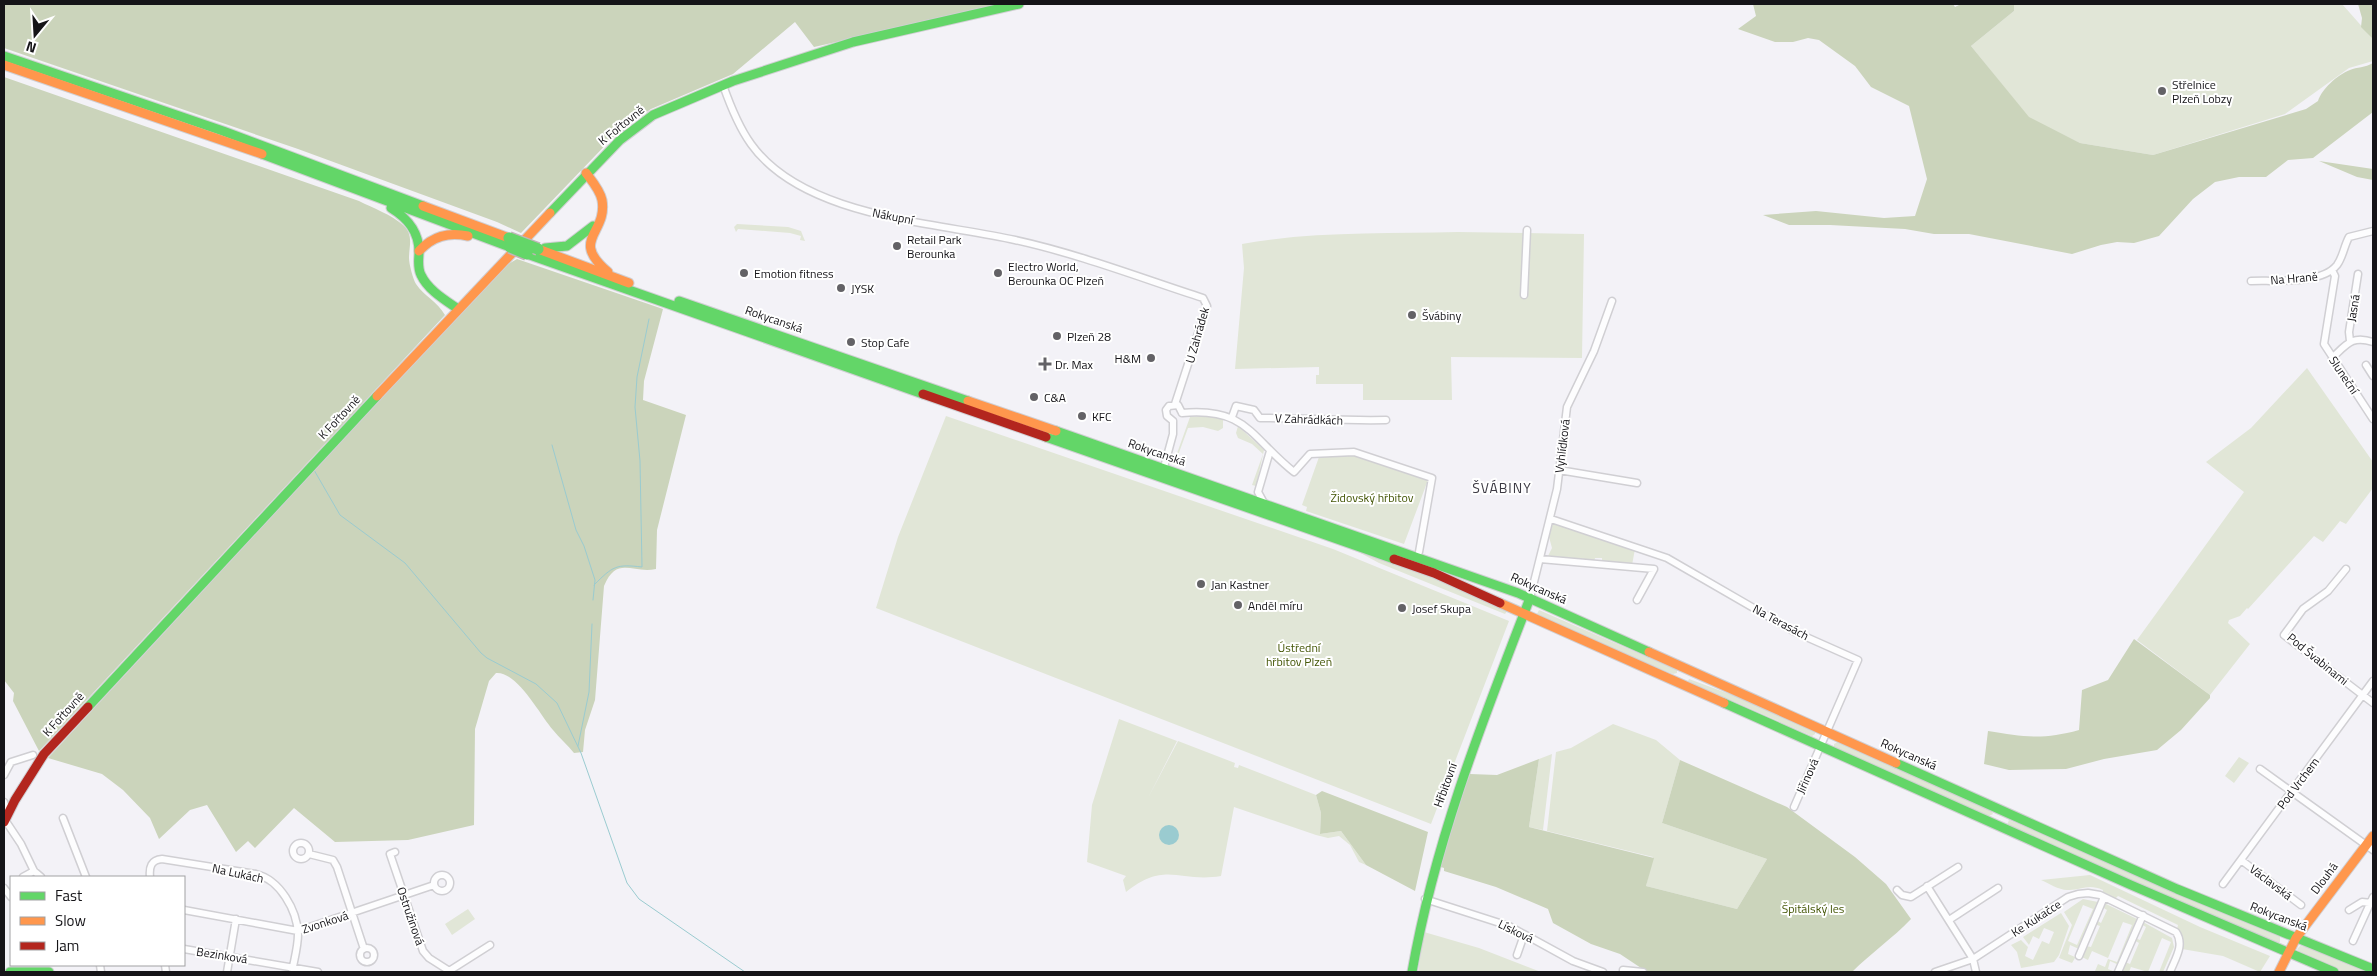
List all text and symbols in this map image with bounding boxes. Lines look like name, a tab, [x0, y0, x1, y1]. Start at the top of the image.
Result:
north arrow	[10, 10, 60, 60]
text: N	[23, 36, 39, 59]
place label: Střelnice Plzeň Lobzy	[2172, 75, 2232, 108]
marker: Střelnice Plzeň Lobzy	[2156, 85, 2168, 97]
street label: K Fořtovně	[594, 100, 648, 150]
street label: Nákupní	[871, 203, 917, 230]
place label: Retail Park Berounka	[907, 230, 962, 263]
marker: Retail Park Berounka	[891, 240, 903, 252]
place label: Electro World, Berounka OC Plzeň	[1008, 257, 1104, 290]
place label: Emotion fitness	[754, 264, 834, 283]
street label: Na Hraně	[2269, 266, 2319, 290]
marker: Emotion fitness	[738, 267, 750, 279]
marker: Electro World, Berounka OC Plzeň	[992, 267, 1004, 279]
place label: JYSK	[851, 279, 874, 298]
marker: JYSK	[835, 282, 847, 294]
street label: Jasná	[2341, 293, 2365, 323]
street label: Rokycanská	[743, 300, 805, 338]
street label: U Zahrádek	[1180, 304, 1214, 365]
place label: Švábiny	[1422, 306, 1461, 325]
marker: Švábiny	[1406, 309, 1418, 321]
place label: Plzeň 28	[1067, 327, 1111, 346]
marker: Plzeň 28	[1051, 330, 1063, 342]
place label: Stop Cafe	[861, 333, 909, 352]
marker: Stop Cafe	[845, 336, 857, 348]
place label: H&M	[1115, 349, 1141, 368]
marker: H&M	[1145, 352, 1157, 364]
street label: Sluneční	[2324, 352, 2365, 399]
place label: Dr. Max	[1055, 355, 1094, 374]
marker: Dr. Max	[1039, 358, 1051, 370]
place label: C&A	[1044, 388, 1066, 407]
street label: K Fořtovně	[313, 390, 365, 444]
marker: C&A	[1028, 391, 1040, 403]
place label: KFC	[1092, 407, 1112, 426]
street label: V Zahrádkách	[1274, 408, 1344, 430]
marker: KFC	[1076, 410, 1088, 422]
street label: Vyhlídková	[1549, 418, 1575, 474]
street label: Rokycanská	[1126, 433, 1188, 471]
district label: ŠVÁBINY	[1472, 477, 1532, 498]
park label: Židovský hřbitov	[1331, 488, 1414, 507]
street label: Rokycanská	[1508, 567, 1570, 609]
place label: Jan Kastner	[1211, 575, 1269, 594]
marker: Jan Kastner	[1195, 578, 1207, 590]
place label: Anděl míru	[1248, 596, 1303, 615]
marker: Anděl míru	[1232, 599, 1244, 611]
place label: Josef Skupa	[1412, 599, 1471, 618]
street label: Na Terasách	[1749, 599, 1813, 645]
marker: Josef Skupa	[1396, 602, 1408, 614]
street label: Pod Švabinami	[2283, 628, 2353, 690]
park label: Ústřední hřbitov Plzeň	[1266, 638, 1332, 671]
street label: K Fořtovně	[38, 687, 88, 741]
street label: Rokycanská	[1878, 733, 1940, 775]
street label: Pod Vrchem	[2272, 753, 2324, 813]
street label: Jiřinová	[1791, 755, 1823, 797]
street label: Hřbitovní	[1428, 759, 1462, 810]
street label: Na Lukách	[210, 858, 266, 888]
street label: Dlouhá	[2306, 858, 2342, 898]
street label: Václavská	[2245, 859, 2297, 905]
legend	[10, 876, 185, 966]
text: Fast	[55, 884, 83, 907]
street label: Ostružinová	[392, 884, 430, 948]
street label: Ke Kukačce	[2007, 895, 2065, 941]
street label: Rokycanská	[2248, 896, 2310, 936]
park label: Špitálský les	[1782, 899, 1845, 918]
street label: Zvonková	[299, 906, 351, 938]
text: Slow	[55, 909, 86, 932]
street label: Lísková	[1495, 914, 1537, 948]
text: Jam	[55, 934, 79, 957]
street label: Bezinková	[195, 942, 249, 968]

